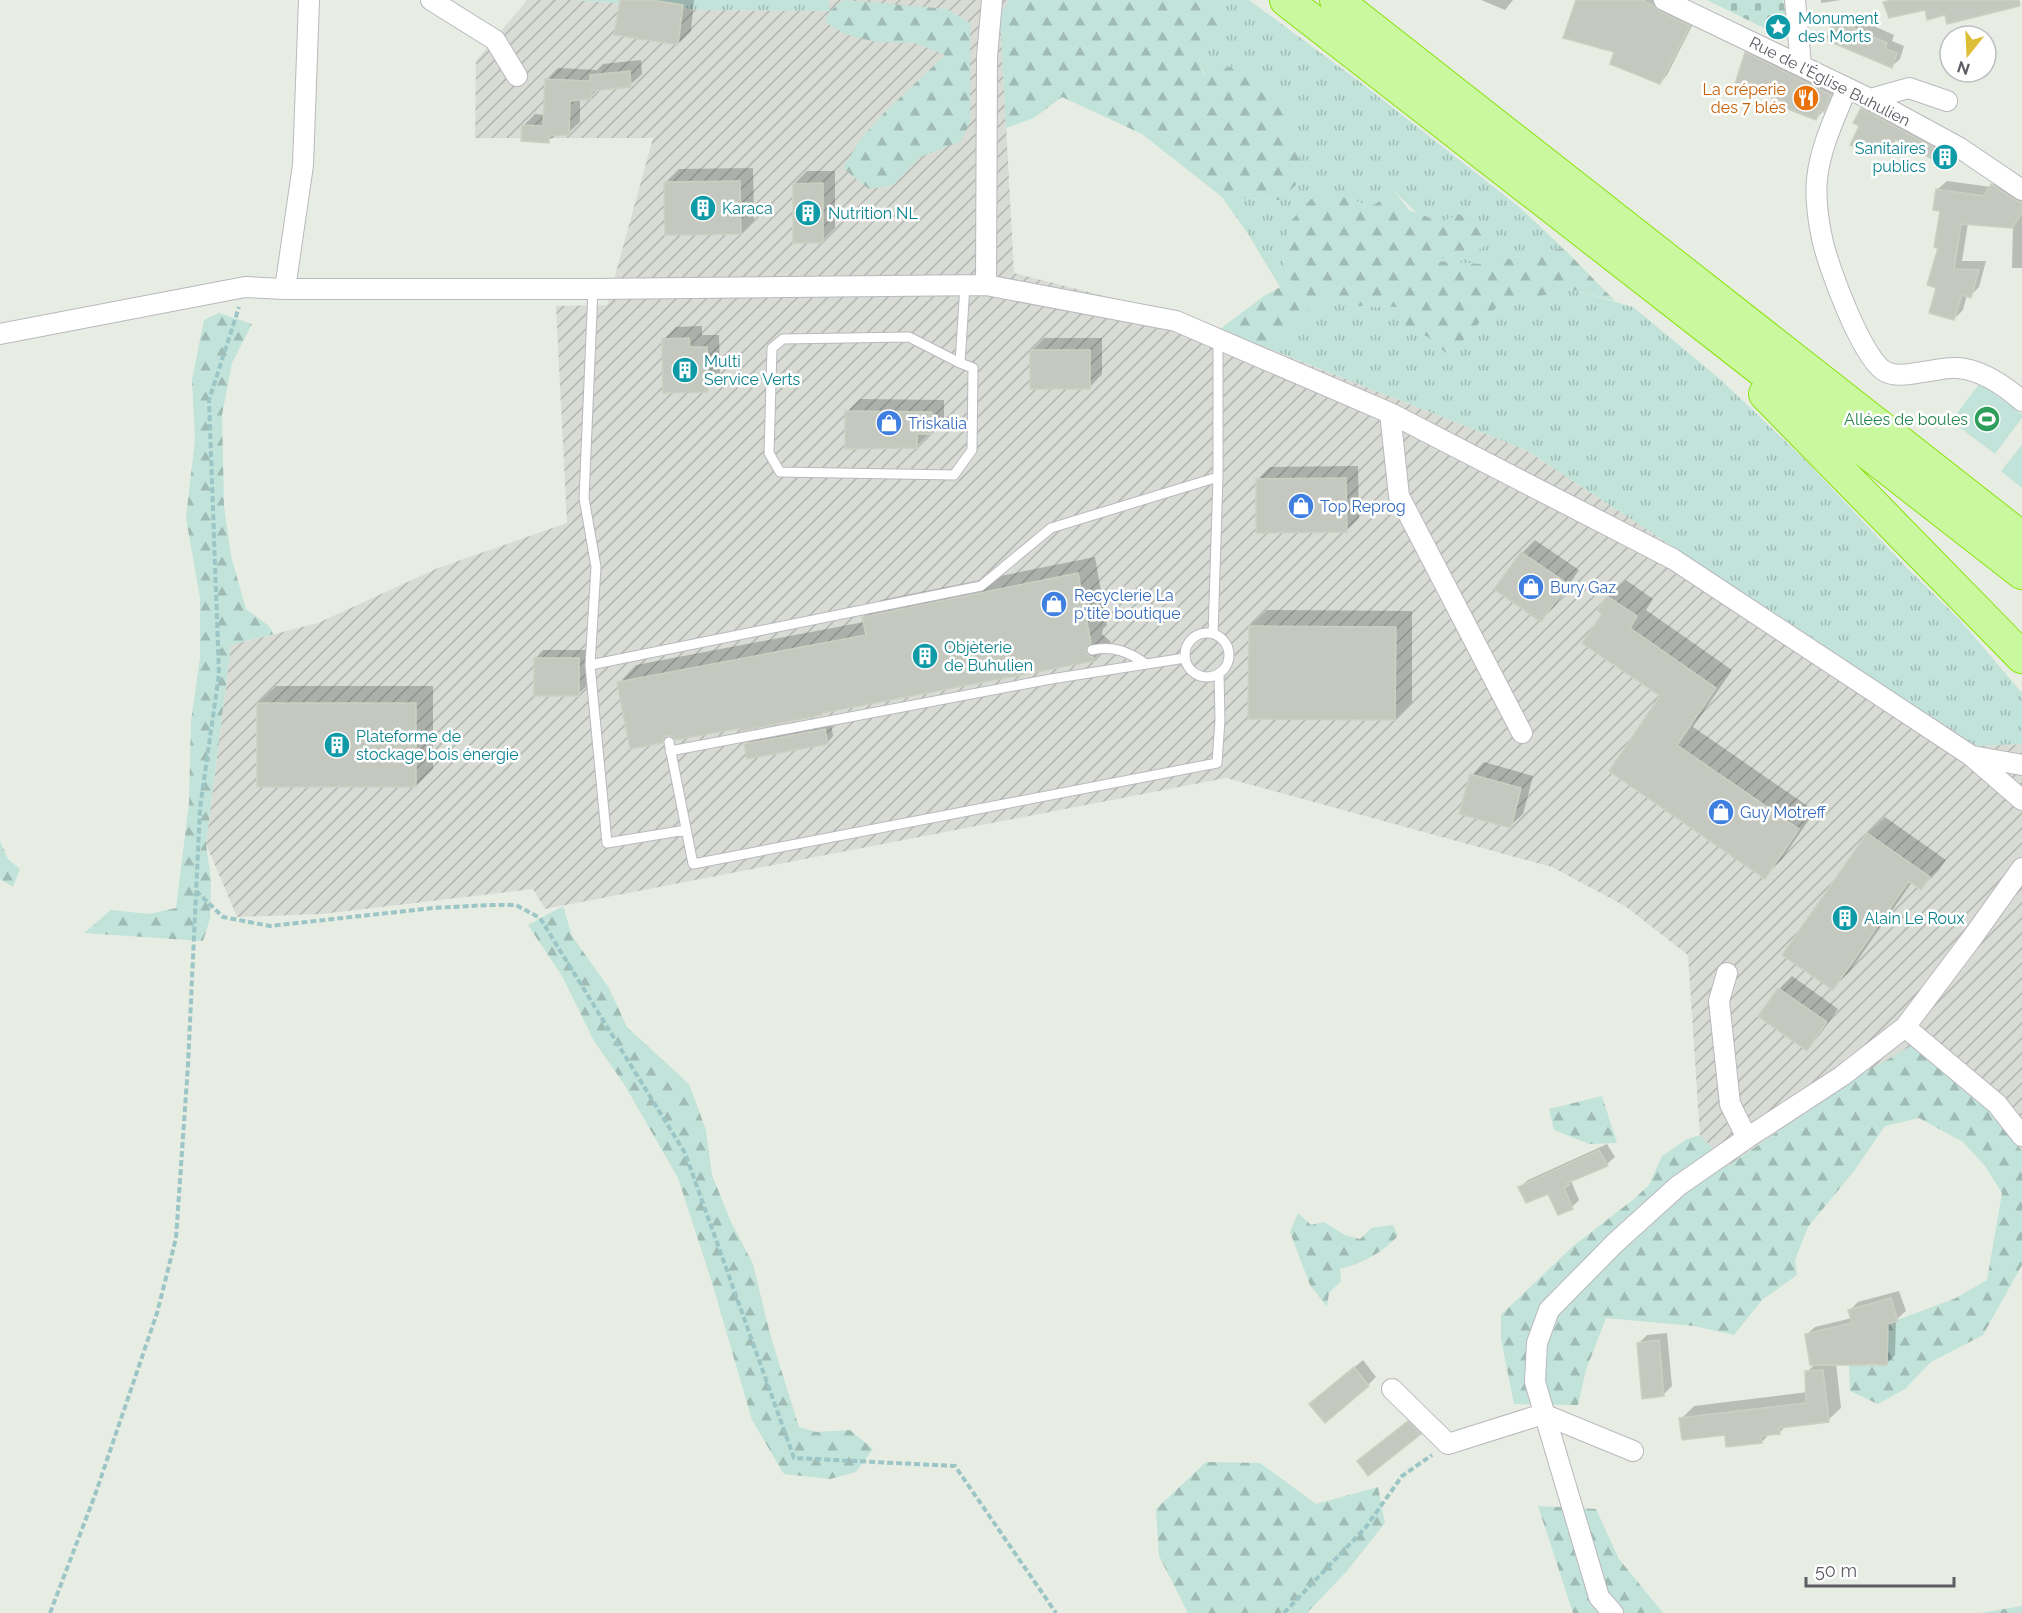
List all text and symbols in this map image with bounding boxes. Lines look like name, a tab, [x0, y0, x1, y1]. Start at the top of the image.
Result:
place label: Monument des Morts	[1798, 9, 1880, 46]
place icon: Monument des Morts	[1763, 12, 1793, 42]
north arrow	[1938, 24, 1998, 84]
street label: Rue de l'Église Buhulien	[1746, 32, 1914, 130]
text: N	[1955, 57, 1972, 79]
place label: La créperie des 7 blés	[1703, 80, 1786, 117]
restaurant icon: La créperie des 7 blés	[1791, 83, 1821, 113]
place label: Sanitaires publics	[1855, 139, 1926, 176]
building icon: Sanitaires publics	[1930, 142, 1960, 172]
building icon: Karaca	[688, 193, 718, 223]
building icon: Nutrition NL	[793, 198, 823, 228]
place label: Karaca	[722, 199, 773, 218]
place label: Nutrition NL	[828, 204, 918, 223]
place label: Multi Service Verts	[704, 352, 801, 389]
building icon: Multi Service Verts	[670, 355, 700, 385]
sports icon: Allées de boules	[1972, 404, 2002, 434]
shop icon: Triskalia	[874, 408, 904, 438]
place label: Allées de boules	[1844, 410, 1968, 429]
place label: Triskalia	[908, 414, 967, 433]
shop icon: Top Reprog	[1286, 491, 1316, 521]
place label: Top Reprog	[1320, 497, 1406, 516]
shop icon: Bury Gaz	[1516, 572, 1546, 602]
place label: Bury Gaz	[1550, 578, 1616, 597]
place label: Recyclerie La p'tite boutique	[1074, 586, 1181, 623]
shop icon: Recyclerie La p'tite boutique	[1039, 589, 1069, 619]
place label: Objèterie de Buhulien	[944, 638, 1033, 675]
building icon: Objèterie de Buhulien	[910, 641, 940, 671]
place label: Plateforme de stockage bois énergie	[356, 727, 519, 764]
building icon: Plateforme de stockage bois énergie	[322, 730, 352, 760]
shop icon: Guy Motreff	[1706, 797, 1736, 827]
place label: Guy Motreff	[1740, 803, 1827, 822]
building icon: Alain Le Roux	[1830, 903, 1860, 933]
place label: Alain Le Roux	[1864, 909, 1965, 928]
scale bar	[1806, 1550, 1954, 1588]
text: 50 m	[1815, 1560, 1857, 1581]

